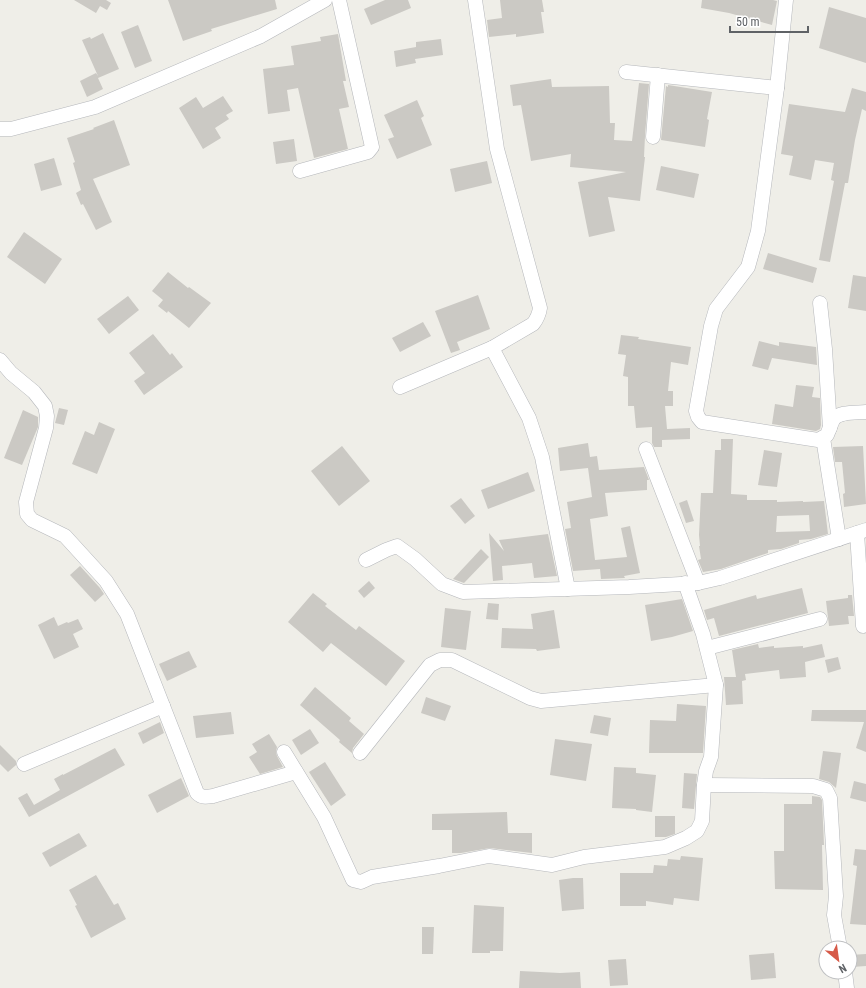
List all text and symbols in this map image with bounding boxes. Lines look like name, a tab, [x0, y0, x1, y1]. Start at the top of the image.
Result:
scale bar	[730, 8, 808, 34]
text: 50 m	[736, 15, 760, 29]
north arrow	[818, 940, 858, 980]
text: N	[836, 961, 849, 976]

